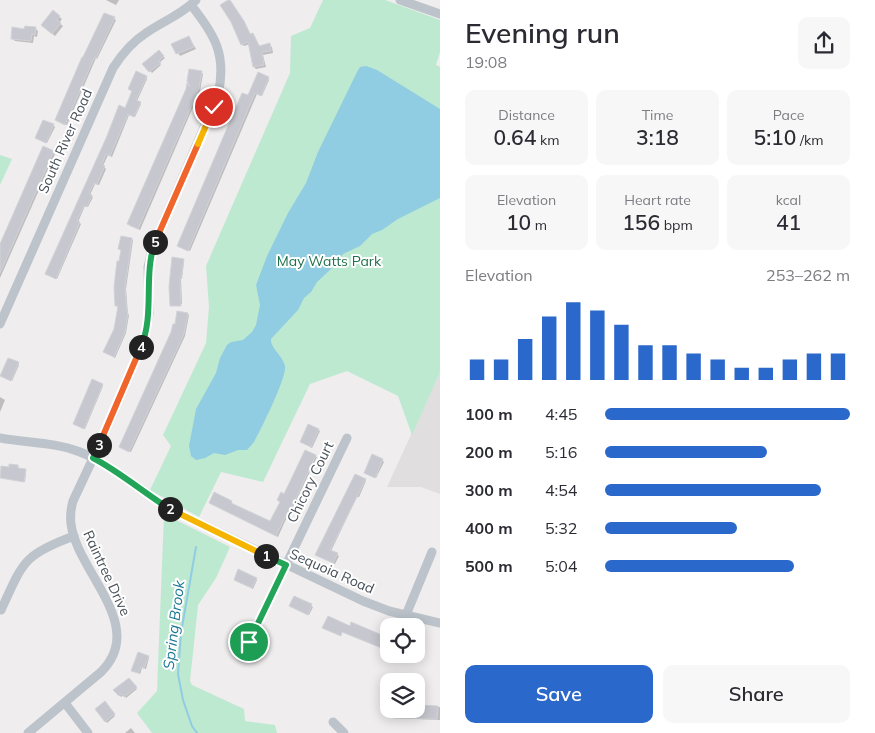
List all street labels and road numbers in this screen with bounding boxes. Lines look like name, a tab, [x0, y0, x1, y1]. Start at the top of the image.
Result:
street label: South River Road	[34, 86, 96, 196]
street label: Chicory Court	[283, 438, 337, 525]
street label: Raintree Drive	[79, 527, 135, 619]
street label: Sequoia Road	[287, 544, 377, 598]

